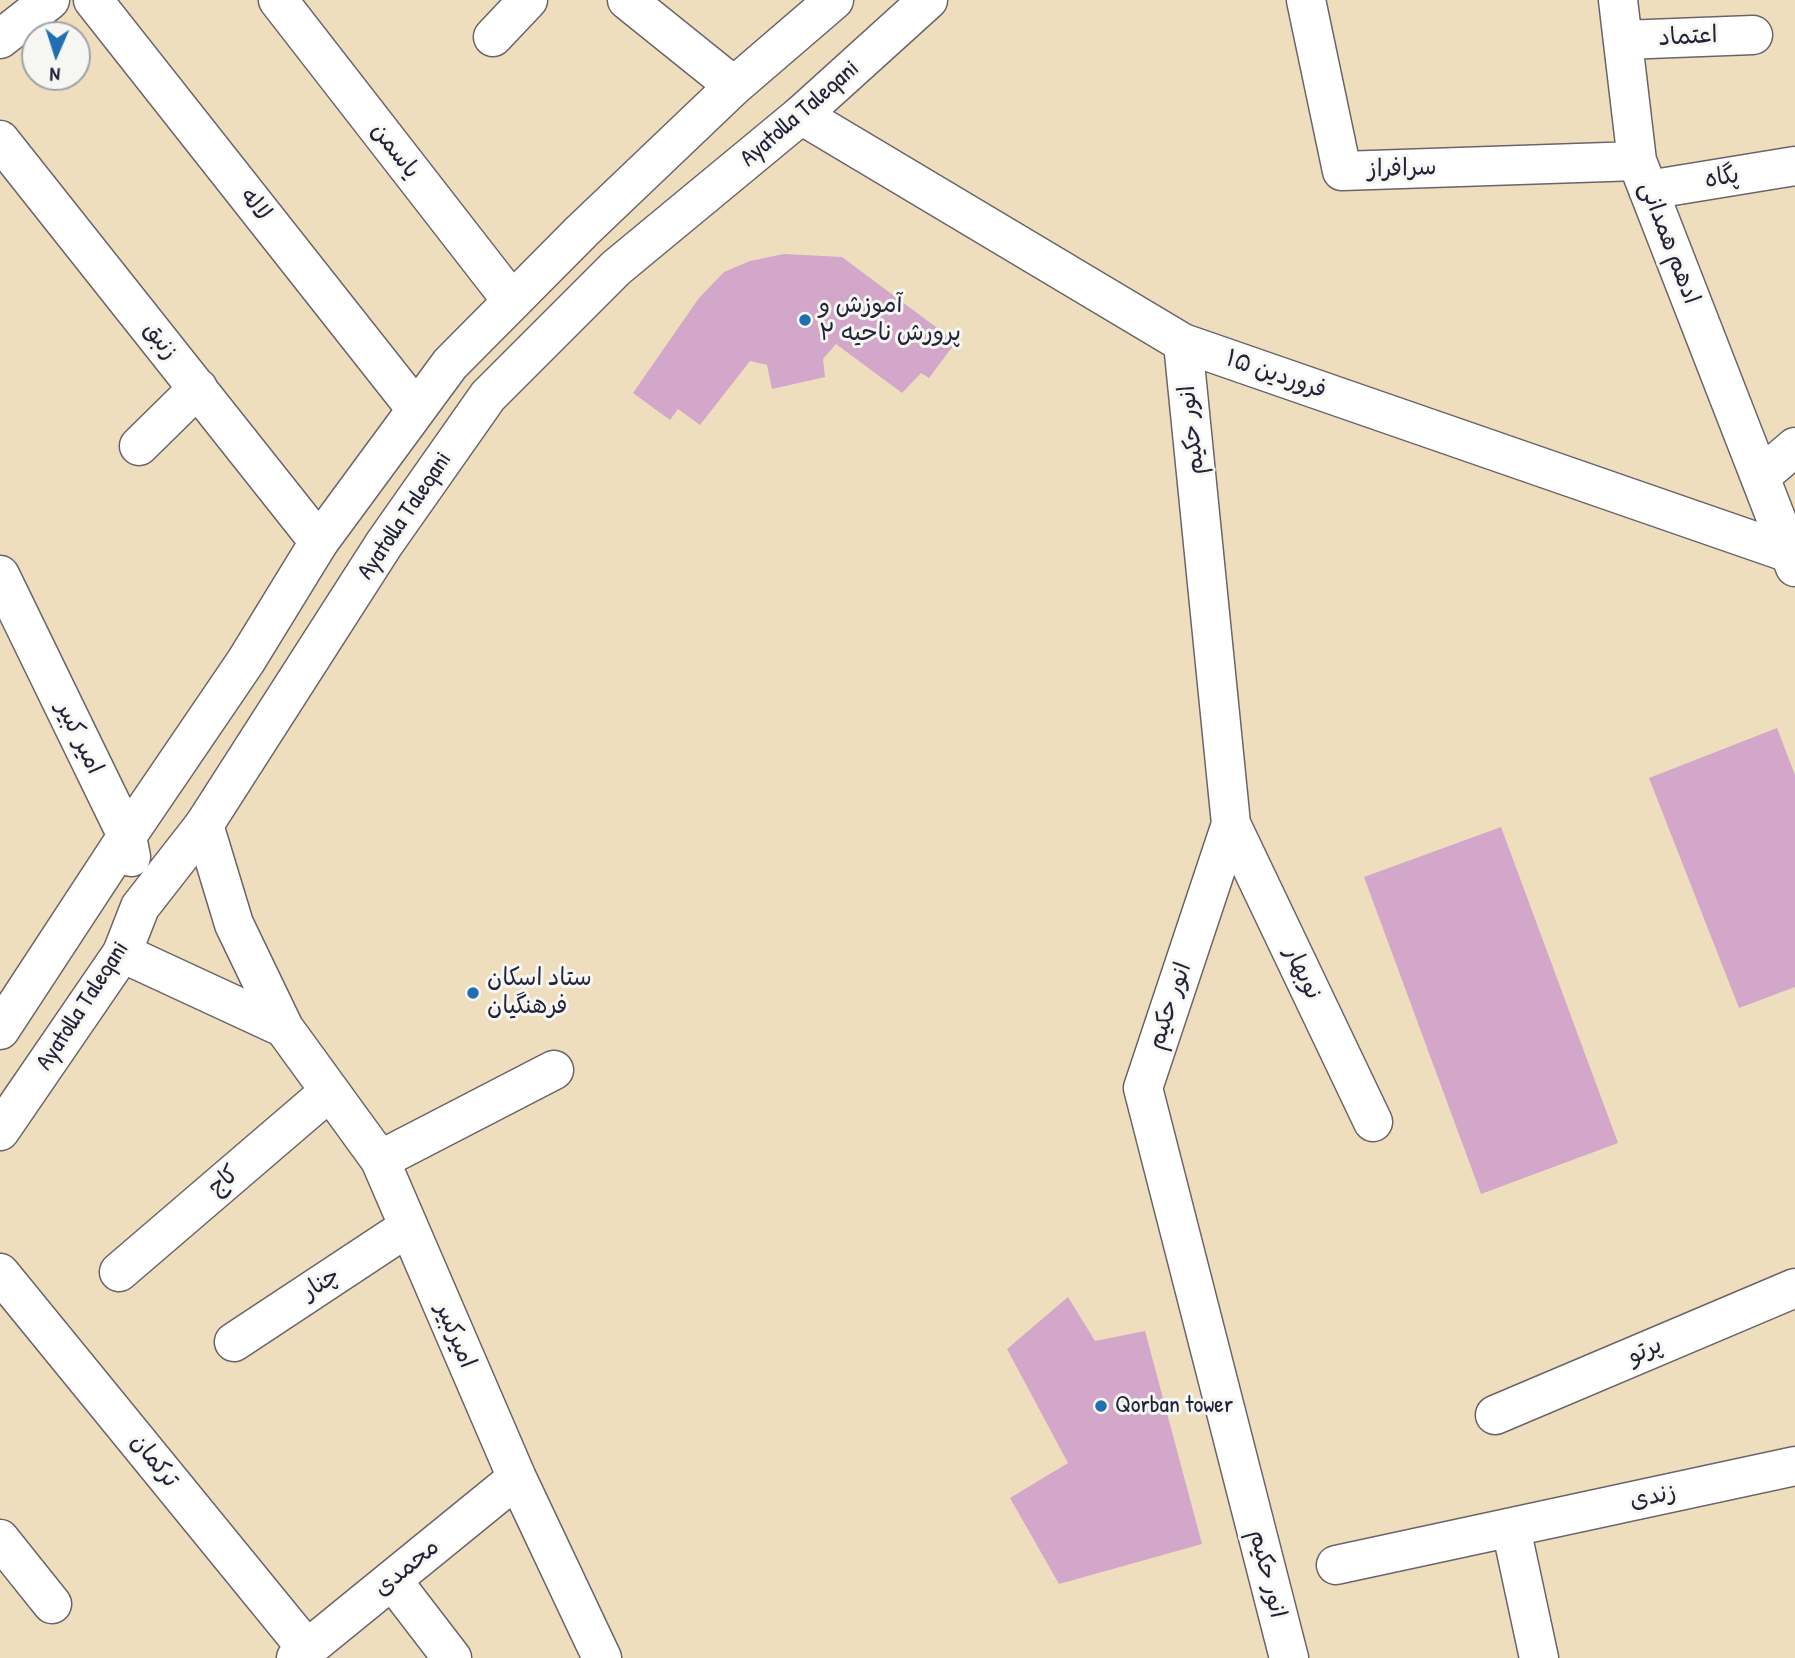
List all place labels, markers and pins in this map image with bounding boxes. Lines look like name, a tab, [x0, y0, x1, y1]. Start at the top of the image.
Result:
place label: آموزش و پرورش ناحیه ۲	[819, 292, 961, 348]
marker: آموزش و پرورش ناحیه ۲	[797, 312, 813, 328]
place label: ستاد اسکان فرهنگیان	[487, 965, 592, 1021]
marker: ستاد اسکان فرهنگیان	[465, 985, 481, 1001]
place label: Qorban tower	[1115, 1392, 1233, 1420]
marker: Qorban tower	[1093, 1398, 1109, 1414]

